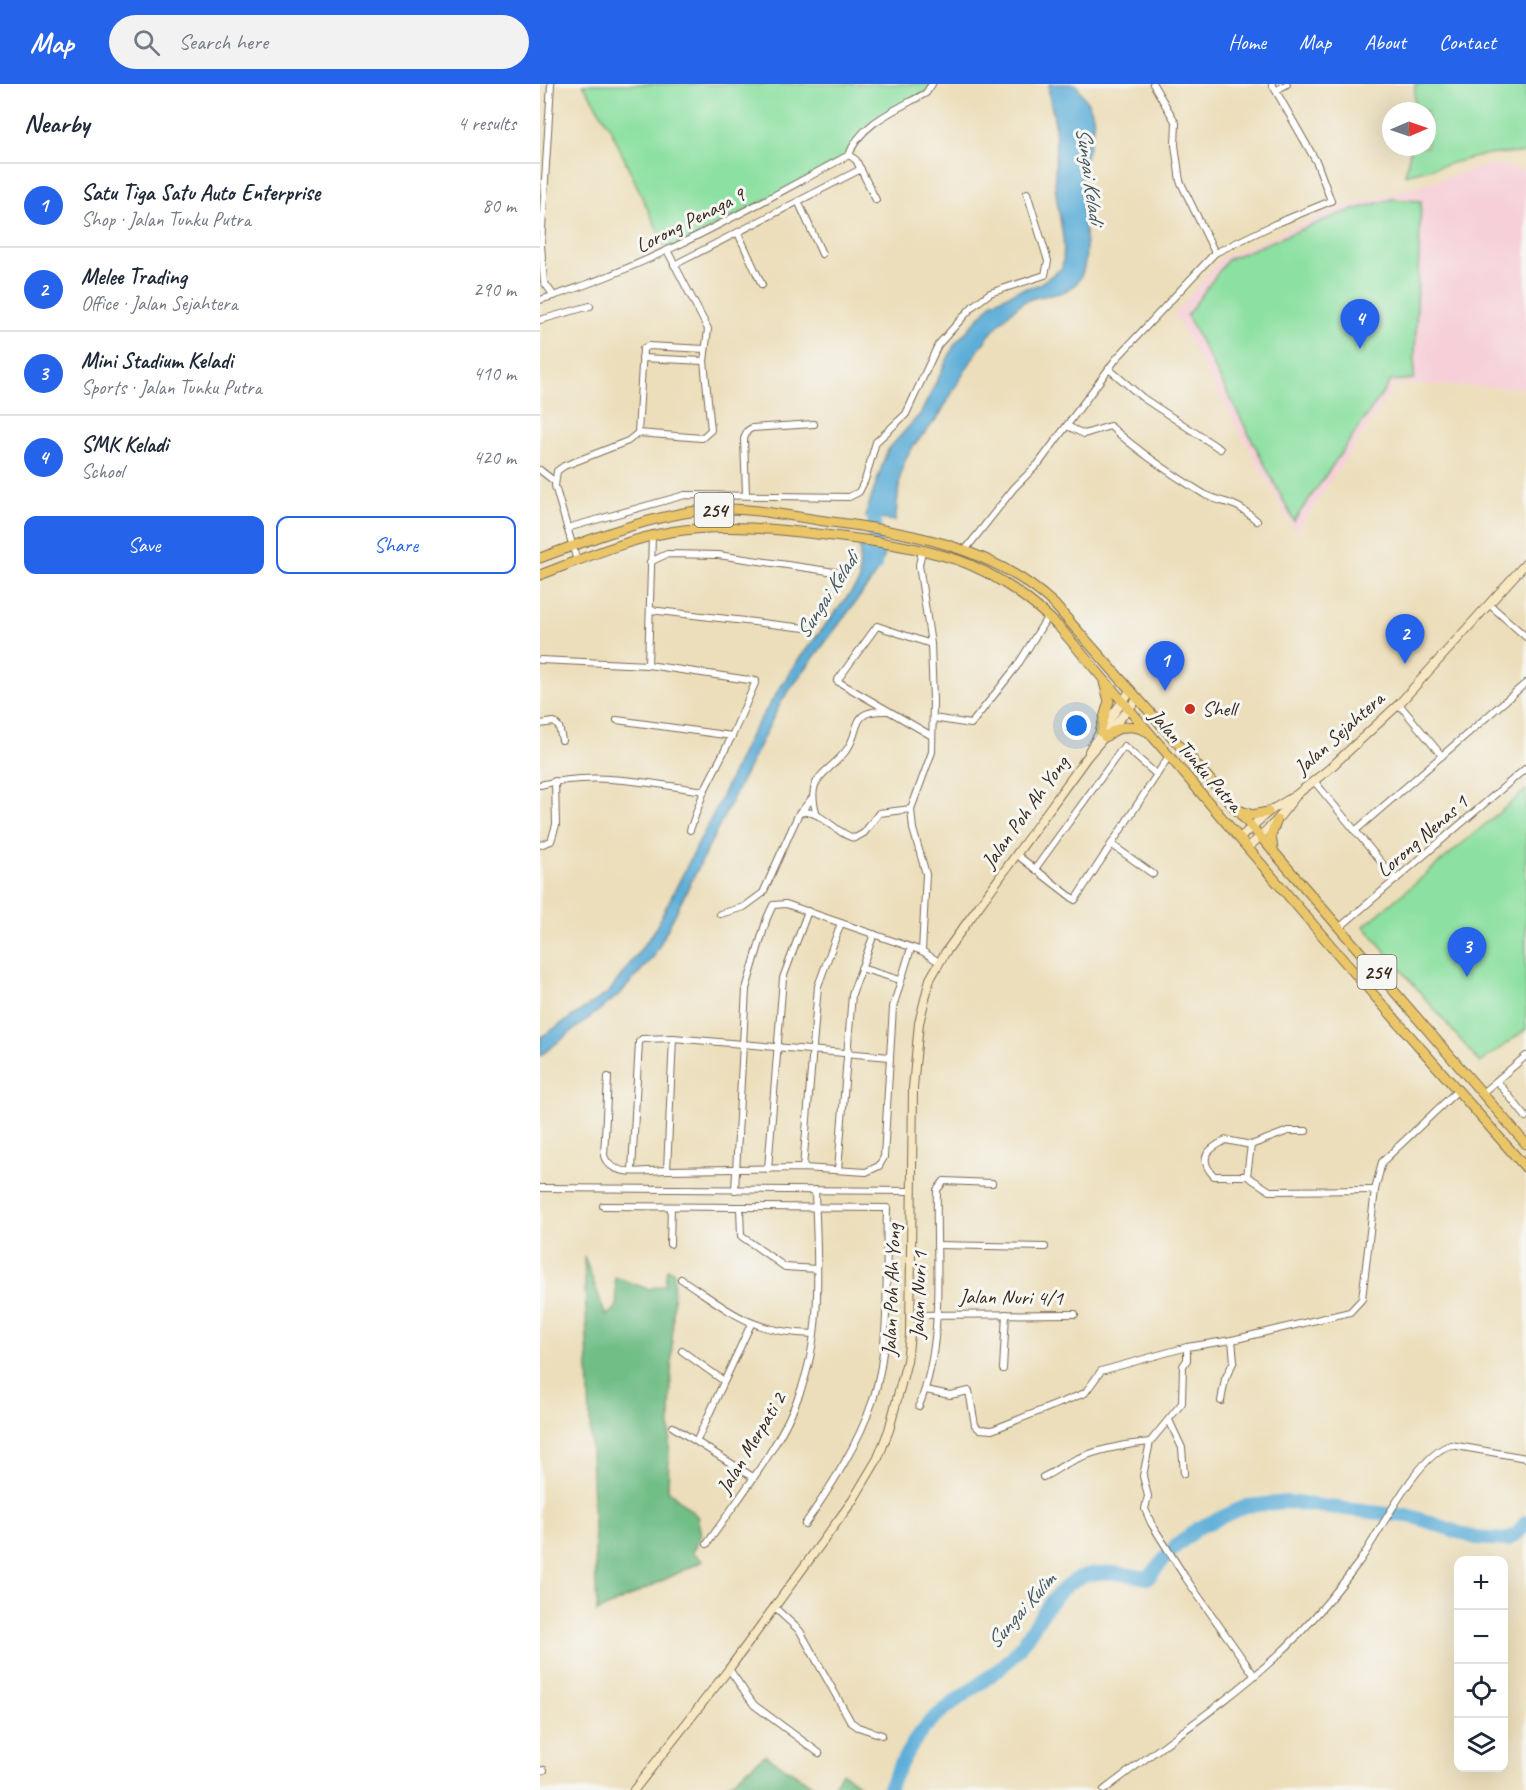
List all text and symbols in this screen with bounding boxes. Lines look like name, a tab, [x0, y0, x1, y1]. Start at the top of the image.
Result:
search box	[109, 15, 529, 69]
text: Map	[30, 25, 73, 60]
icon: search	[130, 26, 163, 59]
text: Search here	[178, 28, 268, 56]
text: Home	[1228, 29, 1266, 55]
text: Map	[1299, 29, 1331, 55]
text: About	[1364, 29, 1406, 55]
text: Contact	[1439, 29, 1496, 55]
north arrow	[1382, 102, 1436, 156]
text: Nearby	[24, 107, 89, 140]
text: 4 results	[457, 111, 516, 136]
water label: Sungai Keladi	[1069, 125, 1111, 231]
text: Satu Tiga Satu Auto Enterprise	[81, 179, 320, 207]
street label: Lorong Penaga 9	[631, 181, 750, 259]
text: 1	[39, 193, 48, 218]
text: 80 m	[482, 193, 516, 218]
text: Shop · Jalan Tunku Putra	[81, 207, 251, 232]
text: Melee Trading	[81, 263, 187, 291]
text: 2	[39, 277, 48, 302]
text: 290 m	[473, 277, 516, 302]
text: Office · Jalan Sejahtera	[81, 291, 238, 316]
pin: 4	[1340, 300, 1380, 349]
text: Mini Stadium Keladi	[81, 347, 233, 375]
text: 3	[39, 361, 48, 386]
text: 410 m	[473, 361, 516, 386]
text: Sports · Jalan Tunku Putra	[81, 375, 262, 400]
text: SMK Keladi	[81, 431, 168, 459]
text: 4	[39, 445, 48, 470]
text: 420 m	[473, 445, 516, 470]
text: School	[81, 459, 124, 484]
road number: 254	[694, 493, 734, 527]
button: Save	[24, 516, 264, 574]
button: Share	[276, 516, 516, 574]
water label: Sungai Keladi	[789, 542, 868, 644]
pin: 2	[1386, 614, 1424, 664]
pin: 1	[1146, 642, 1184, 691]
street label: Jalan Sejahtera	[1288, 684, 1391, 781]
place label: Shell	[1202, 696, 1240, 722]
street label: Jalan Tunku Putra	[1143, 702, 1249, 819]
marker: Shell	[1183, 702, 1197, 716]
your location	[1062, 711, 1091, 740]
street label: Jalan Poh Ah Yong	[975, 750, 1075, 874]
street label: Lorong Nenas 1	[1371, 788, 1474, 883]
pin: 3	[1448, 928, 1486, 977]
road number: 254	[1358, 955, 1396, 989]
street label: Jalan Poh Ah Yong	[876, 1222, 906, 1358]
street label: Jalan Nuri 1	[903, 1249, 933, 1340]
street label: Jalan Nuri 4/1	[958, 1283, 1065, 1311]
street label: Jalan Merpati 2	[710, 1386, 792, 1499]
map controls	[1454, 1556, 1508, 1772]
button: +	[1454, 1556, 1508, 1610]
water label: Sungai Kulim	[980, 1565, 1063, 1655]
button: −	[1454, 1610, 1508, 1664]
button: locate	[1454, 1664, 1508, 1718]
button: layers	[1454, 1718, 1508, 1772]

